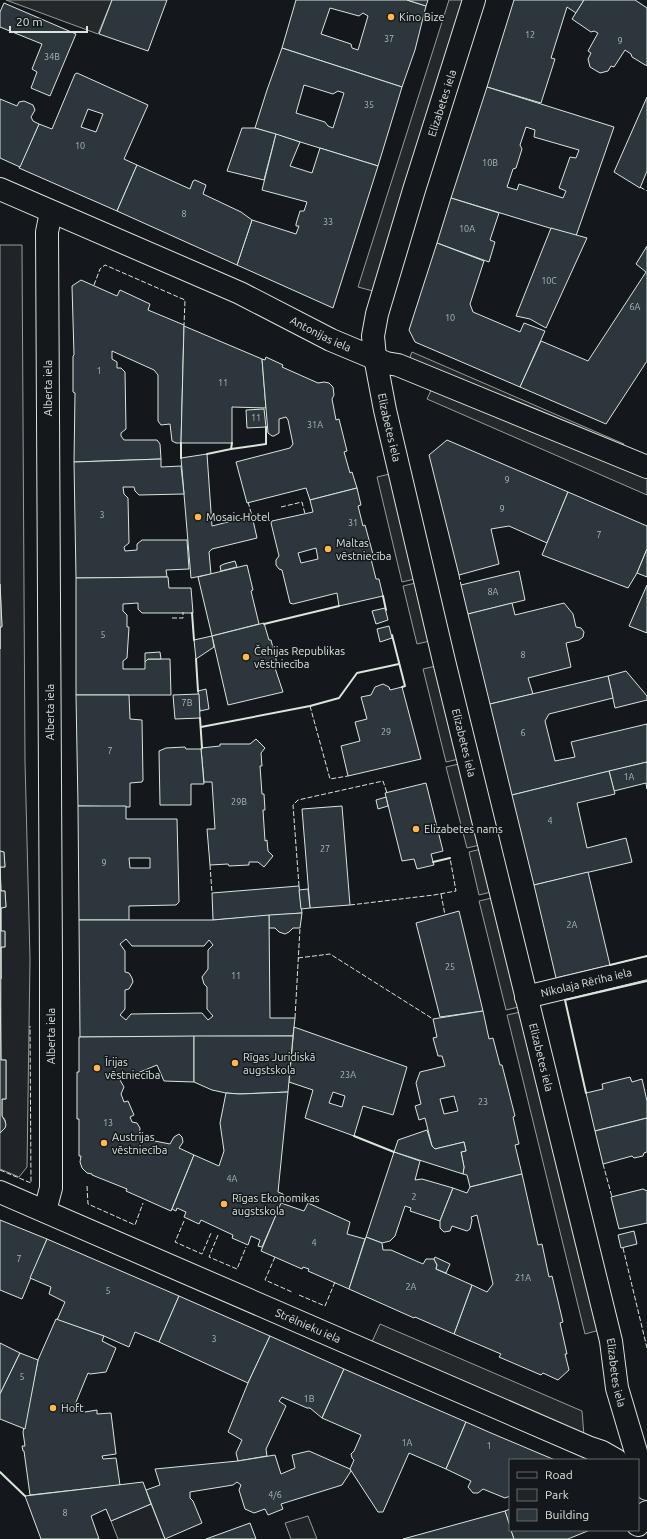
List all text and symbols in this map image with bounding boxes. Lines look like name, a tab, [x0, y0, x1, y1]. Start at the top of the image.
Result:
scale bar	[10, 8, 87, 34]
place label: Kino Bize	[399, 11, 445, 23]
marker: Kino Bize	[386, 12, 396, 22]
text: 20 m	[16, 15, 43, 28]
house number: 12	[525, 30, 535, 40]
house number: 37	[384, 34, 394, 44]
house number: 9	[617, 36, 623, 46]
house number: 34B	[44, 52, 60, 62]
street label: Elizabetes iela	[425, 68, 459, 138]
house number: 35	[364, 100, 374, 110]
house number: 10	[75, 141, 85, 151]
house number: 10B	[482, 158, 498, 168]
house number: 8	[181, 209, 187, 219]
house number: 33	[323, 217, 333, 227]
house number: 10A	[459, 224, 475, 234]
house number: 10C	[541, 276, 557, 286]
house number: 6A	[630, 302, 641, 312]
house number: 10	[445, 313, 455, 323]
street label: Antonijas iela	[288, 314, 353, 354]
street label: Alberta iela	[42, 360, 54, 416]
house number: 1	[96, 366, 102, 376]
house number: 11	[218, 378, 228, 388]
street label: Elizabetes iela	[376, 392, 403, 463]
house number: 11	[251, 413, 261, 423]
house number: 31A	[307, 420, 323, 430]
house number: 9	[504, 475, 510, 485]
house number: 9	[499, 504, 505, 514]
house number: 3	[99, 510, 105, 520]
place label: Mosaic Hotel	[206, 511, 270, 523]
marker: Mosaic Hotel	[193, 512, 203, 522]
house number: 31	[348, 518, 358, 528]
house number: 7	[596, 530, 602, 540]
place label: Maltas vēstniecība	[336, 537, 391, 562]
marker: Maltas vēstniecība	[323, 544, 333, 554]
house number: 8A	[488, 587, 499, 597]
house number: 5	[100, 630, 106, 640]
place label: Čehijas Republikas vēstniecība	[254, 644, 345, 670]
house number: 8	[520, 650, 526, 660]
marker: Čehijas Republikas vēstniecība	[241, 652, 251, 662]
street label: Alberta iela	[44, 684, 56, 740]
house number: 7B	[182, 698, 193, 708]
street label: Elizabetes iela	[450, 707, 478, 778]
house number: 29	[381, 727, 391, 737]
house number: 6	[520, 728, 526, 738]
house number: 7	[107, 746, 113, 756]
house number: 1A	[624, 772, 635, 782]
house number: 29B	[231, 797, 247, 807]
house number: 4	[547, 816, 553, 826]
place label: Elizabetes nams	[424, 823, 503, 835]
marker: Elizabetes nams	[411, 824, 421, 834]
house number: 27	[320, 844, 330, 854]
house number: 9	[101, 858, 107, 868]
house number: 2A	[567, 920, 578, 930]
house number: 25	[445, 962, 455, 972]
street label: Nikolaja Rēriha iela	[540, 966, 633, 999]
house number: 11	[231, 971, 241, 981]
street label: Alberta iela	[45, 1008, 57, 1064]
street label: Elizabetes iela	[527, 1022, 556, 1093]
place label: Rīgas Juridiskā augstskola	[243, 1051, 315, 1076]
place label: Īrijas vēstniecība	[104, 1056, 160, 1081]
marker: Rīgas Juridiskā augstskola	[230, 1058, 240, 1068]
marker: Īrijas vēstniecība	[92, 1063, 102, 1073]
house number: 23A	[340, 1070, 356, 1080]
house number: 23	[478, 1097, 488, 1107]
house number: 13	[103, 1118, 113, 1128]
place label: Austrijas vēstniecība	[112, 1131, 167, 1156]
marker: Austrijas vēstniecība	[99, 1138, 109, 1148]
house number: 4A	[227, 1174, 238, 1184]
place label: Rīgas Ekonomikas augstskola	[232, 1192, 320, 1217]
house number: 2	[411, 1192, 417, 1202]
marker: Rīgas Ekonomikas augstskola	[219, 1199, 229, 1209]
house number: 4	[311, 1238, 317, 1248]
house number: 7	[16, 1254, 22, 1264]
house number: 21A	[515, 1273, 531, 1283]
house number: 2A	[406, 1282, 417, 1292]
house number: 5	[105, 1286, 111, 1296]
street label: Strēlnieku iela	[274, 1306, 343, 1345]
house number: 3	[211, 1334, 217, 1344]
street label: Elizabetes iela	[604, 1337, 628, 1408]
house number: 5	[19, 1372, 25, 1382]
house number: 1B	[304, 1394, 315, 1404]
place label: Hoft	[61, 1402, 84, 1414]
marker: Hoft	[48, 1403, 58, 1413]
house number: 1A	[402, 1438, 413, 1448]
house number: 1	[486, 1441, 492, 1451]
legend	[509, 1459, 639, 1531]
text: Road	[545, 1468, 573, 1481]
text: Park	[545, 1488, 569, 1501]
house number: 4/6	[268, 1490, 282, 1500]
house number: 8	[62, 1508, 68, 1518]
text: Building	[545, 1508, 589, 1521]

